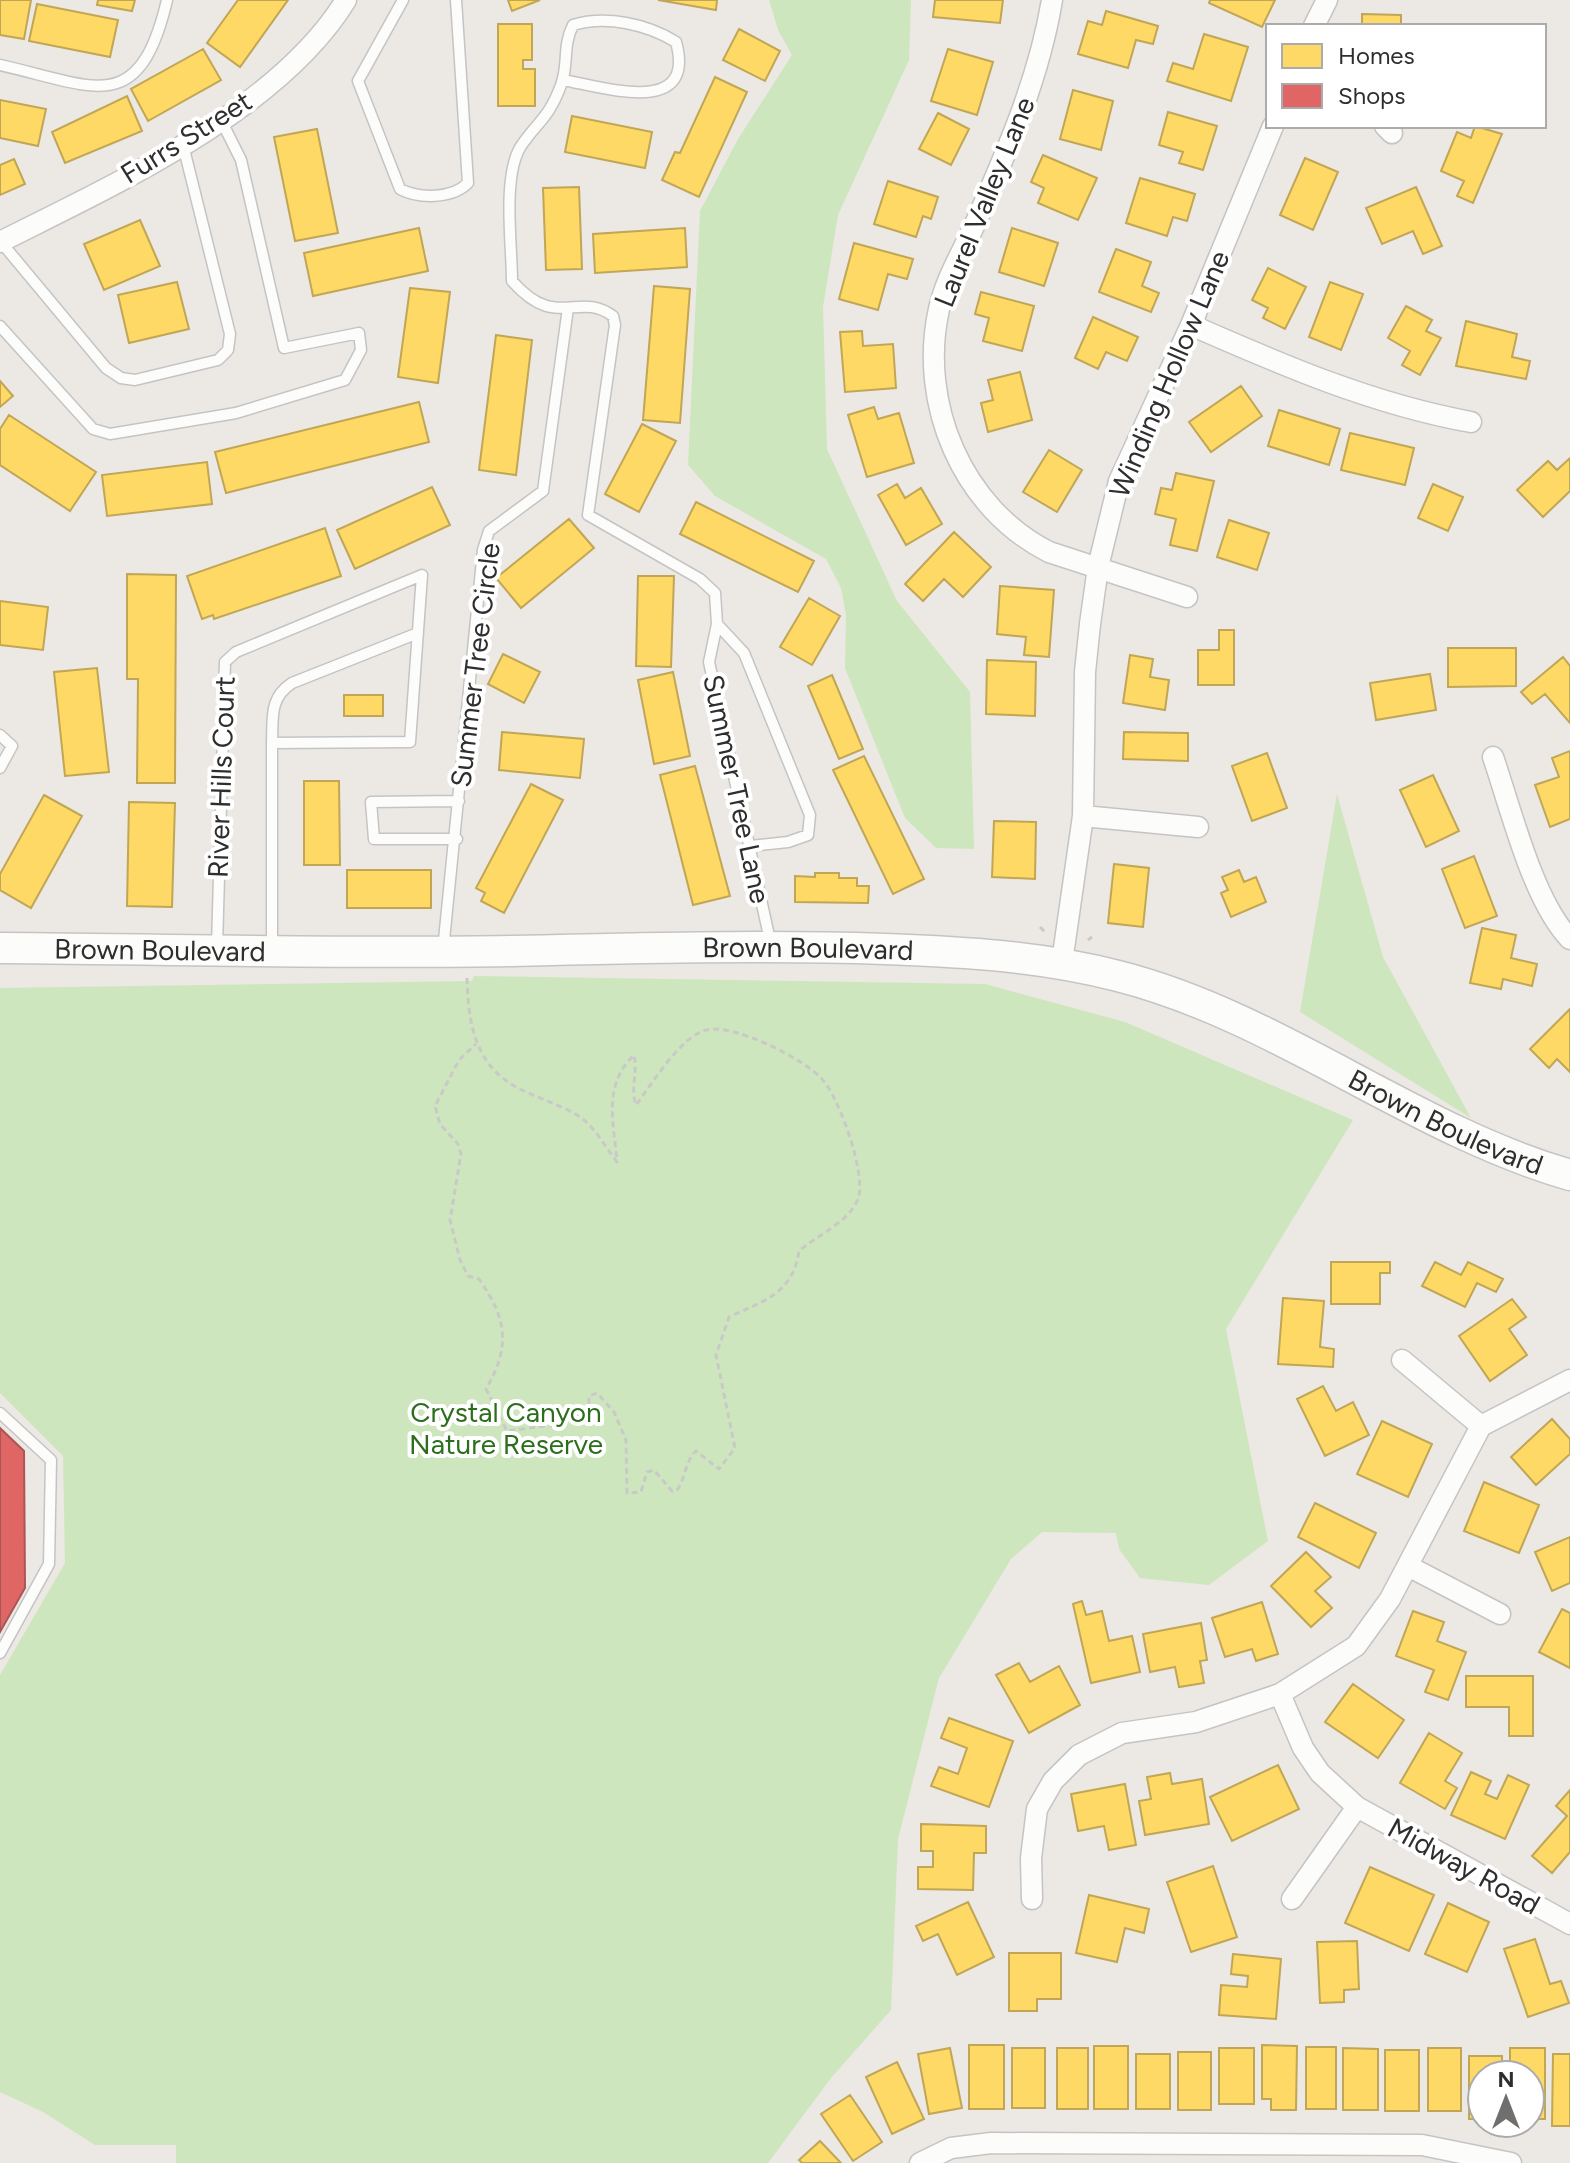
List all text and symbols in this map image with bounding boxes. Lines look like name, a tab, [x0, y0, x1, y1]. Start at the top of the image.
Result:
legend	[1266, 24, 1546, 128]
text: Homes	[1338, 41, 1415, 70]
text: Shops	[1338, 81, 1405, 110]
street label: Furrs Street	[114, 83, 258, 191]
street label: Laurel Valley Lane	[926, 92, 1042, 312]
street label: Winding Hollow Lane	[1102, 245, 1236, 503]
street label: Summer Tree Circle	[443, 541, 507, 789]
street label: Summer Tree Lane	[696, 672, 778, 906]
street label: River Hills Court	[200, 676, 242, 878]
street label: Brown Boulevard	[702, 930, 914, 967]
street label: Brown Boulevard	[54, 931, 266, 968]
street label: Brown Boulevard	[1343, 1062, 1548, 1182]
park label: Crystal Canyon Nature Reserve	[409, 1395, 603, 1461]
street label: Midway Road	[1382, 1810, 1546, 1922]
north arrow	[1466, 2059, 1546, 2139]
text: N	[1497, 2066, 1515, 2093]

